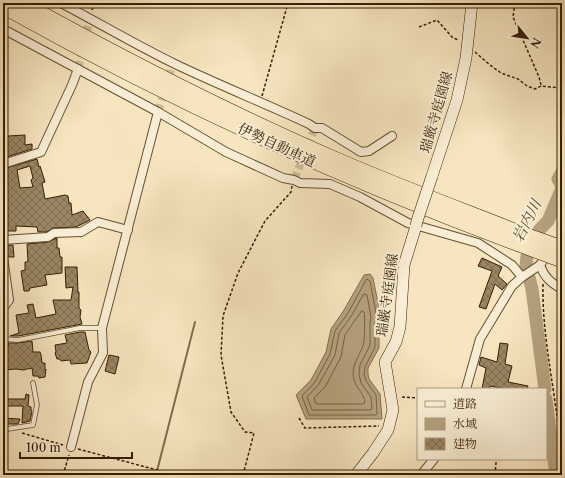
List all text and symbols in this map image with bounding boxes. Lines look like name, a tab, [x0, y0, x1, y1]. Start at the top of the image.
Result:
north arrow	[507, 18, 547, 58]
text: N	[527, 35, 544, 51]
street label: 瑞厳寺庭園線	[416, 69, 456, 155]
street label: 伊勢自動車道	[235, 119, 319, 171]
water label: 岩内川	[508, 195, 546, 245]
street label: 瑞巌寺庭園線	[372, 252, 402, 338]
legend	[417, 388, 547, 460]
text: 道路	[453, 396, 477, 411]
text: 水域	[453, 416, 477, 431]
scale bar	[20, 434, 132, 460]
text: 建物	[453, 436, 477, 451]
text: 100 m	[26, 440, 61, 455]

